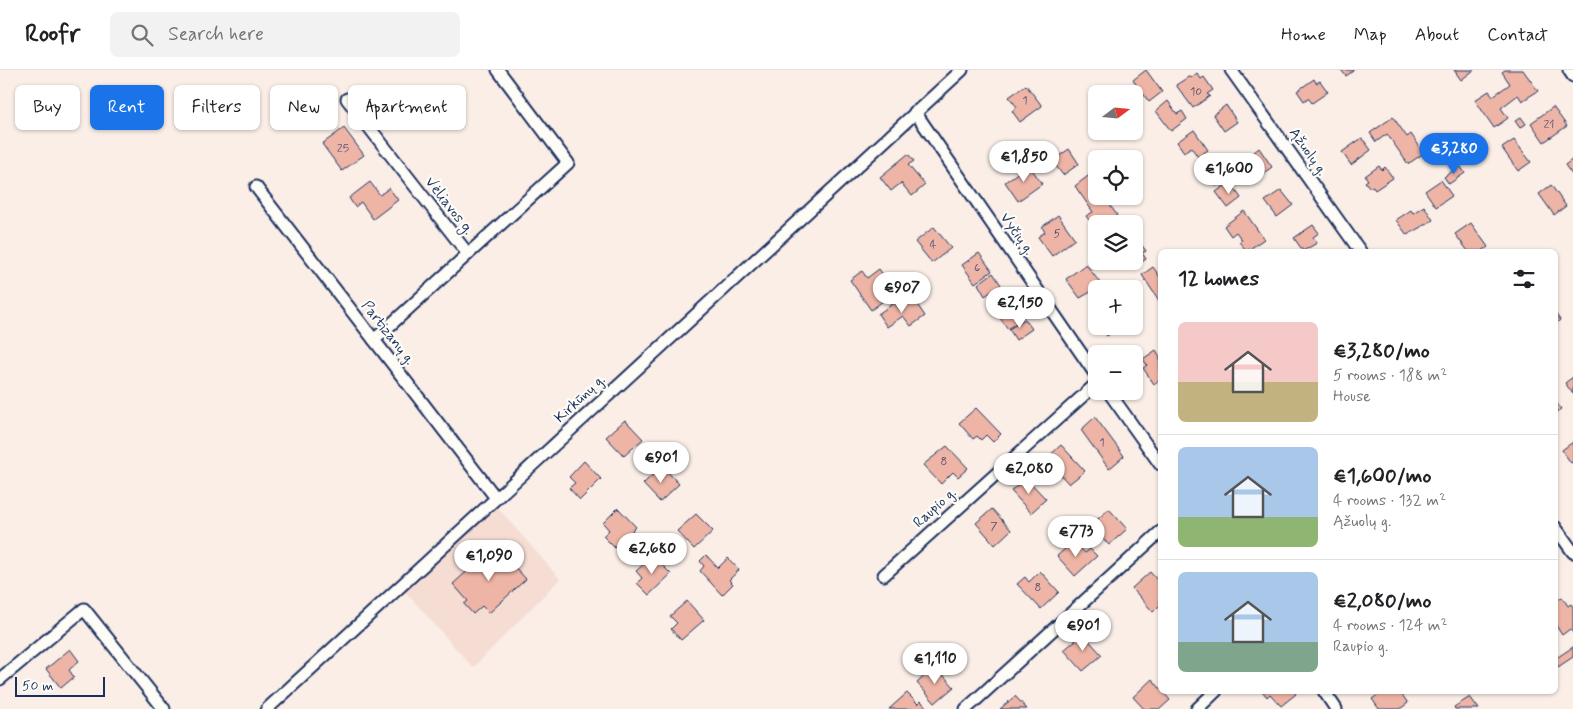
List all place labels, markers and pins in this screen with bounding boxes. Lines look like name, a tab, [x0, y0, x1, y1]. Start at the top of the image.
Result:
pin: €3,280	[1413, 132, 1495, 175]
pin: €1,850	[983, 140, 1065, 183]
pin: €1,600	[1188, 152, 1270, 195]
pin: €907	[872, 272, 932, 314]
pin: €2,150	[979, 286, 1061, 329]
pin: €901	[631, 442, 691, 484]
pin: €2,080	[988, 452, 1070, 495]
pin: €773	[1046, 516, 1106, 558]
pin: €2,680	[611, 532, 693, 575]
pin: €1,090	[448, 540, 530, 582]
pin: €901	[1053, 610, 1113, 652]
pin: €1,110	[894, 642, 976, 685]

